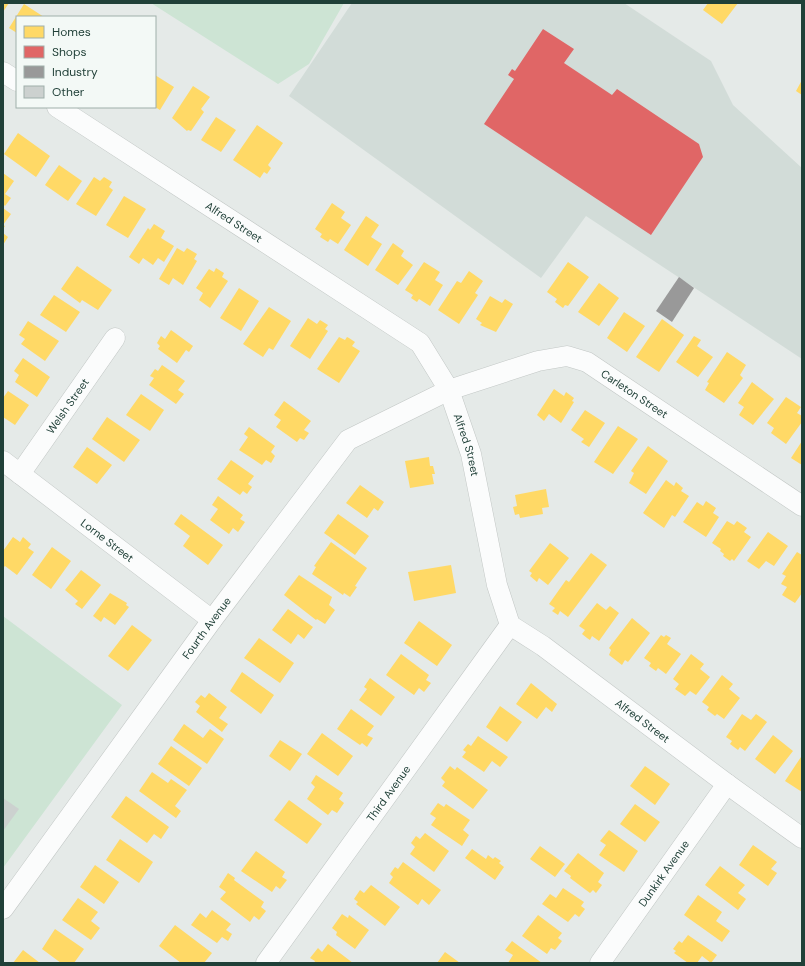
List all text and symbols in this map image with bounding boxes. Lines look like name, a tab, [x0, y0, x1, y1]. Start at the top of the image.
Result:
legend	[16, 16, 156, 108]
text: Homes	[52, 24, 91, 40]
text: Shops	[52, 44, 87, 60]
text: Industry	[52, 64, 98, 80]
text: Other	[52, 84, 85, 100]
street label: Alfred Street	[203, 199, 265, 246]
street label: Carleton Street	[598, 366, 671, 421]
street label: Welsh Street	[43, 375, 92, 437]
street label: Alfred Street	[451, 412, 482, 477]
street label: Lorne Street	[78, 516, 137, 565]
street label: Fourth Avenue	[179, 594, 234, 662]
street label: Alfred Street	[612, 696, 673, 746]
street label: Third Avenue	[363, 763, 413, 825]
street label: Dunkirk Avenue	[635, 837, 692, 909]

